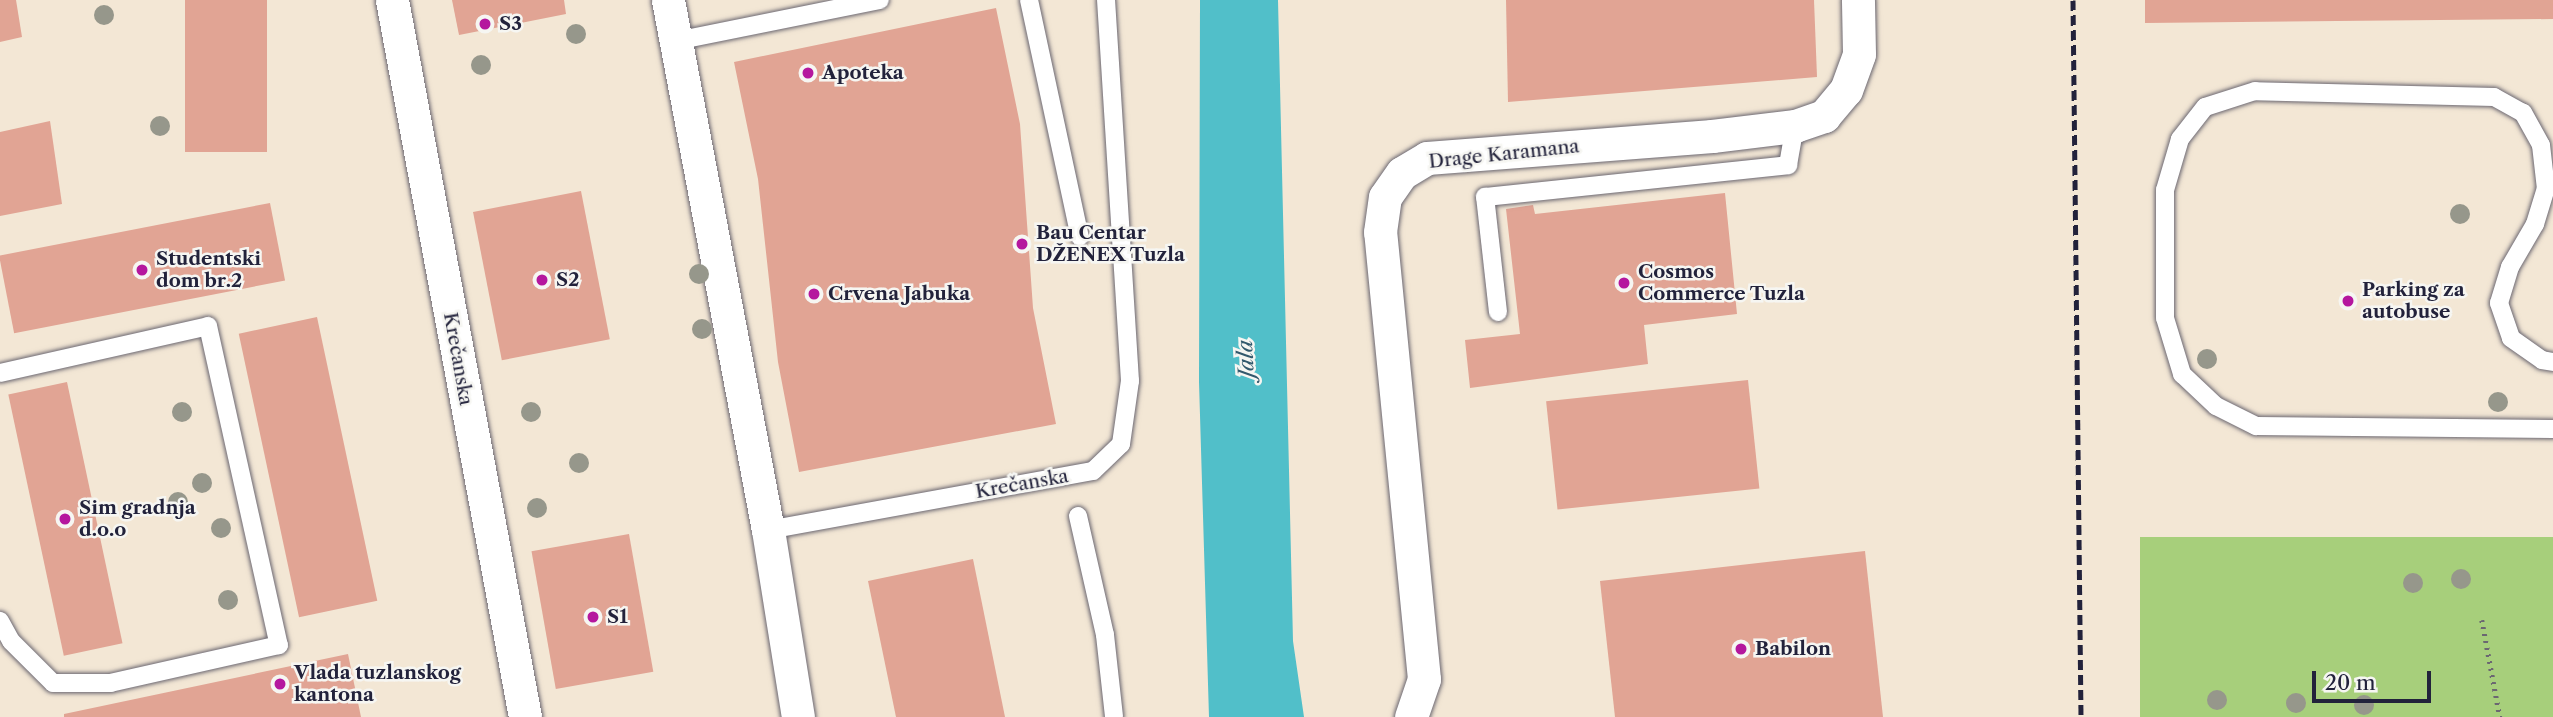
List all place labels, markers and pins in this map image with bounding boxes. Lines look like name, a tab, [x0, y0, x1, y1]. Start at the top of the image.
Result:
place label: S3	[499, 13, 522, 35]
marker: S3	[477, 16, 493, 32]
place label: Apoteka	[822, 62, 904, 84]
marker: Apoteka	[800, 65, 816, 81]
place label: Bau Centar DŽENEX Tuzla	[1036, 222, 1186, 266]
marker: Bau Centar DŽENEX Tuzla	[1014, 236, 1030, 252]
place label: Studentski dom br.2	[156, 248, 261, 292]
place label: Cosmos Commerce Tuzla	[1638, 261, 1805, 305]
marker: Studentski dom br.2	[134, 262, 150, 278]
place label: S2	[556, 269, 579, 291]
marker: S2	[534, 272, 550, 288]
marker: Cosmos Commerce Tuzla	[1616, 275, 1632, 291]
place label: Parking za autobuse	[2362, 279, 2465, 323]
place label: Crvena Jabuka	[828, 283, 970, 305]
marker: Crvena Jabuka	[806, 286, 822, 302]
marker: Parking za autobuse	[2340, 293, 2356, 309]
place label: Sim gradnja d.o.o	[79, 497, 196, 541]
marker: Sim gradnja d.o.o	[57, 511, 73, 527]
place label: S1	[607, 606, 628, 628]
marker: S1	[585, 609, 601, 625]
place label: Babilon	[1755, 638, 1831, 660]
marker: Babilon	[1733, 641, 1749, 657]
place label: Vlada tuzlanskog kantona	[294, 662, 461, 706]
marker: Vlada tuzlanskog kantona	[272, 676, 288, 692]

